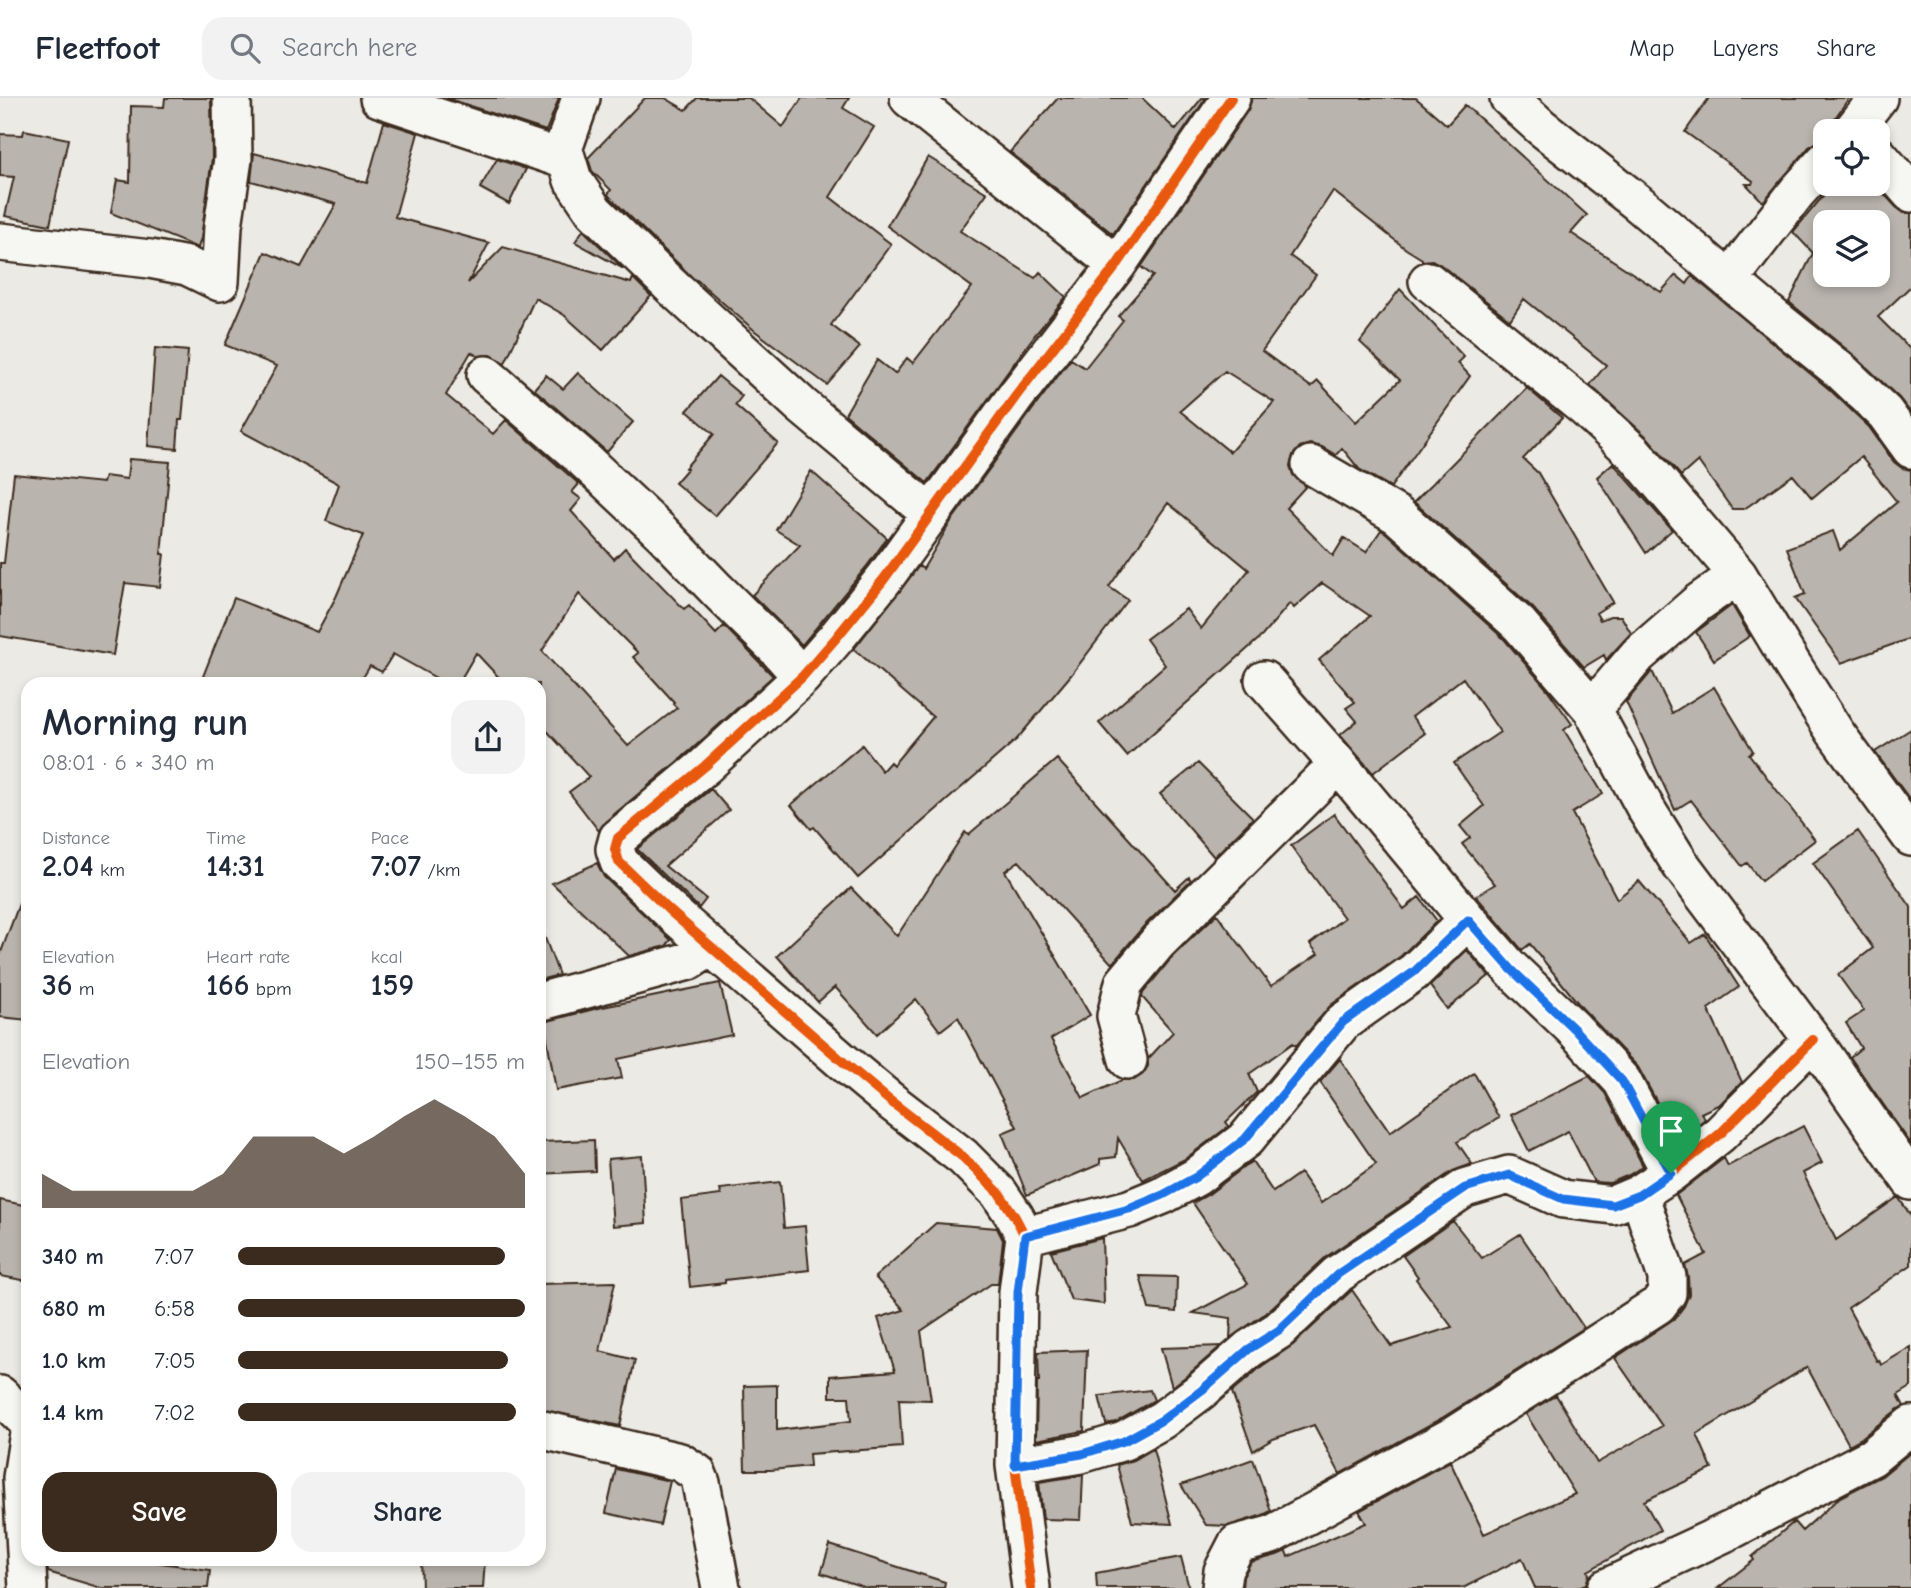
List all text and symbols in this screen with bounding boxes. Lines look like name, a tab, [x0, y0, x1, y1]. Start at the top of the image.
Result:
search box	[202, 17, 692, 80]
text: Fleetfoot	[35, 29, 160, 67]
icon: search	[226, 29, 264, 67]
text: Search here	[282, 33, 417, 63]
text: Map	[1629, 34, 1675, 62]
text: Layers	[1713, 34, 1778, 62]
text: Share	[1816, 34, 1876, 62]
map controls	[1813, 119, 1890, 287]
button: locate	[1813, 119, 1890, 196]
button: layers	[1813, 210, 1890, 287]
button: share	[451, 700, 525, 774]
text: Morning run	[42, 701, 248, 745]
text: 08:01 · 6 × 340 m	[42, 749, 215, 776]
text: Distance	[42, 827, 110, 849]
text: Time	[206, 827, 246, 849]
text: Pace	[371, 827, 409, 849]
text: 2.04	[42, 849, 94, 884]
text: 14:31	[206, 849, 265, 884]
text: 7:07	[371, 849, 421, 884]
text: km	[94, 859, 125, 881]
text: /km	[421, 859, 461, 881]
text: Elevation	[42, 946, 115, 968]
text: Heart rate	[206, 946, 290, 968]
text: kcal	[371, 946, 403, 968]
text: 36	[42, 968, 72, 1003]
text: 166	[206, 968, 250, 1003]
text: 159	[371, 968, 414, 1003]
text: m	[72, 978, 95, 1000]
text: bpm	[250, 978, 292, 1000]
text: Elevation	[42, 1048, 130, 1075]
text: 150–155 m	[415, 1048, 525, 1075]
pin	[1641, 1101, 1701, 1173]
icon: arrive	[1652, 1112, 1690, 1150]
text: 340 m	[42, 1243, 104, 1270]
text: 7:07	[154, 1243, 194, 1270]
text: 680 m	[42, 1295, 105, 1322]
text: 6:58	[154, 1295, 195, 1322]
text: 1.0 km	[42, 1347, 106, 1374]
text: 7:05	[154, 1347, 196, 1374]
text: 1.4 km	[42, 1399, 104, 1426]
text: 7:02	[154, 1399, 195, 1426]
button: Save	[42, 1472, 277, 1552]
button: Share	[291, 1472, 525, 1552]

